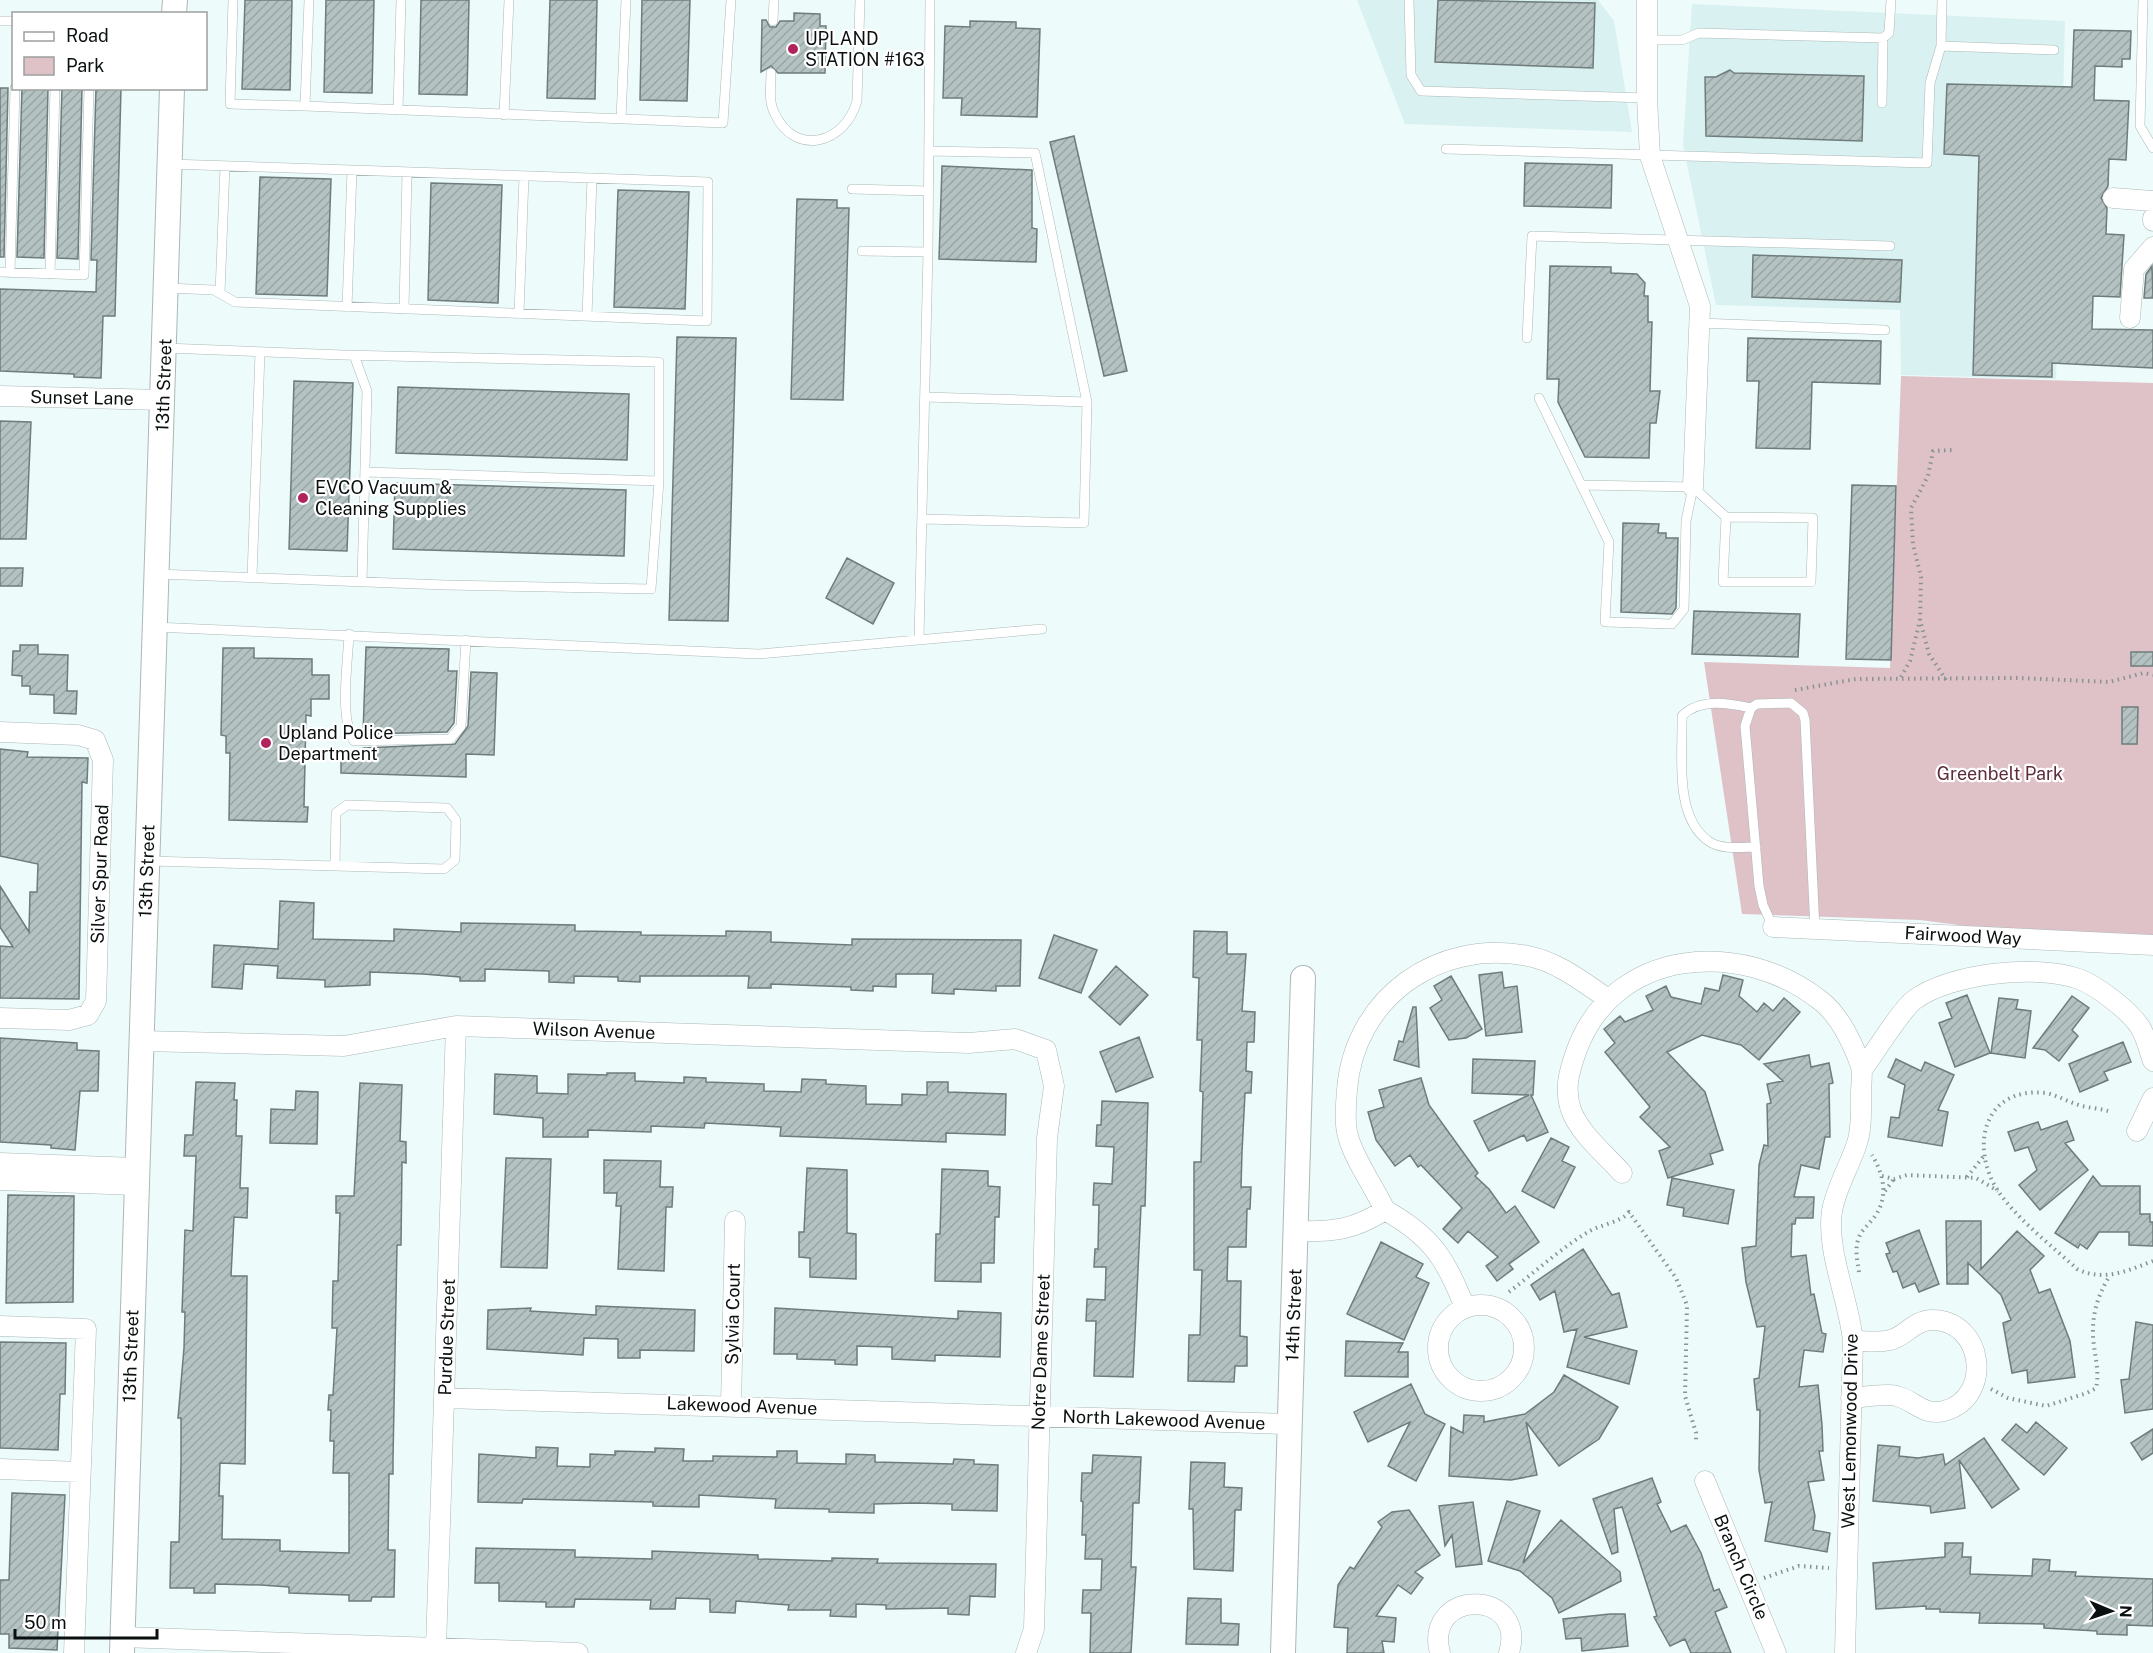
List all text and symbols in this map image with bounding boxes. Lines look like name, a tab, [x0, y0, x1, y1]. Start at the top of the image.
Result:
legend	[12, 12, 207, 90]
text: Road	[66, 25, 109, 46]
place label: UPLAND STATION #163	[805, 28, 925, 70]
marker: UPLAND STATION #163	[786, 42, 800, 56]
text: Park	[66, 55, 104, 76]
street label: 13th Street	[151, 338, 176, 432]
street label: Sunset Lane	[30, 386, 134, 409]
place label: EVCO Vacuum & Cleaning Supplies	[315, 477, 466, 519]
marker: EVCO Vacuum & Cleaning Supplies	[296, 491, 310, 505]
place label: Upland Police Department	[278, 722, 393, 764]
marker: Upland Police Department	[259, 736, 273, 750]
park label: Greenbelt Park	[1937, 763, 2063, 784]
street label: Silver Spur Road	[87, 804, 112, 944]
street label: 13th Street	[134, 824, 159, 918]
street label: Fairwood Way	[1904, 922, 2022, 949]
street label: Wilson Avenue	[532, 1018, 656, 1043]
street label: Sylvia Court	[721, 1263, 744, 1365]
street label: 14th Street	[1281, 1268, 1306, 1362]
street label: Notre Dame Street	[1027, 1273, 1054, 1431]
street label: Purdue Street	[434, 1278, 459, 1396]
street label: 13th Street	[118, 1309, 143, 1403]
street label: West Lemonwood Drive	[1837, 1333, 1862, 1529]
street label: Lakewood Avenue	[666, 1392, 818, 1419]
street label: North Lakewood Avenue	[1062, 1405, 1266, 1434]
street label: Branch Circle	[1710, 1511, 1773, 1623]
north arrow	[2081, 1581, 2141, 1641]
scale bar	[15, 1602, 158, 1640]
text: N	[2116, 1605, 2135, 1618]
text: 50 m	[24, 1612, 67, 1633]

